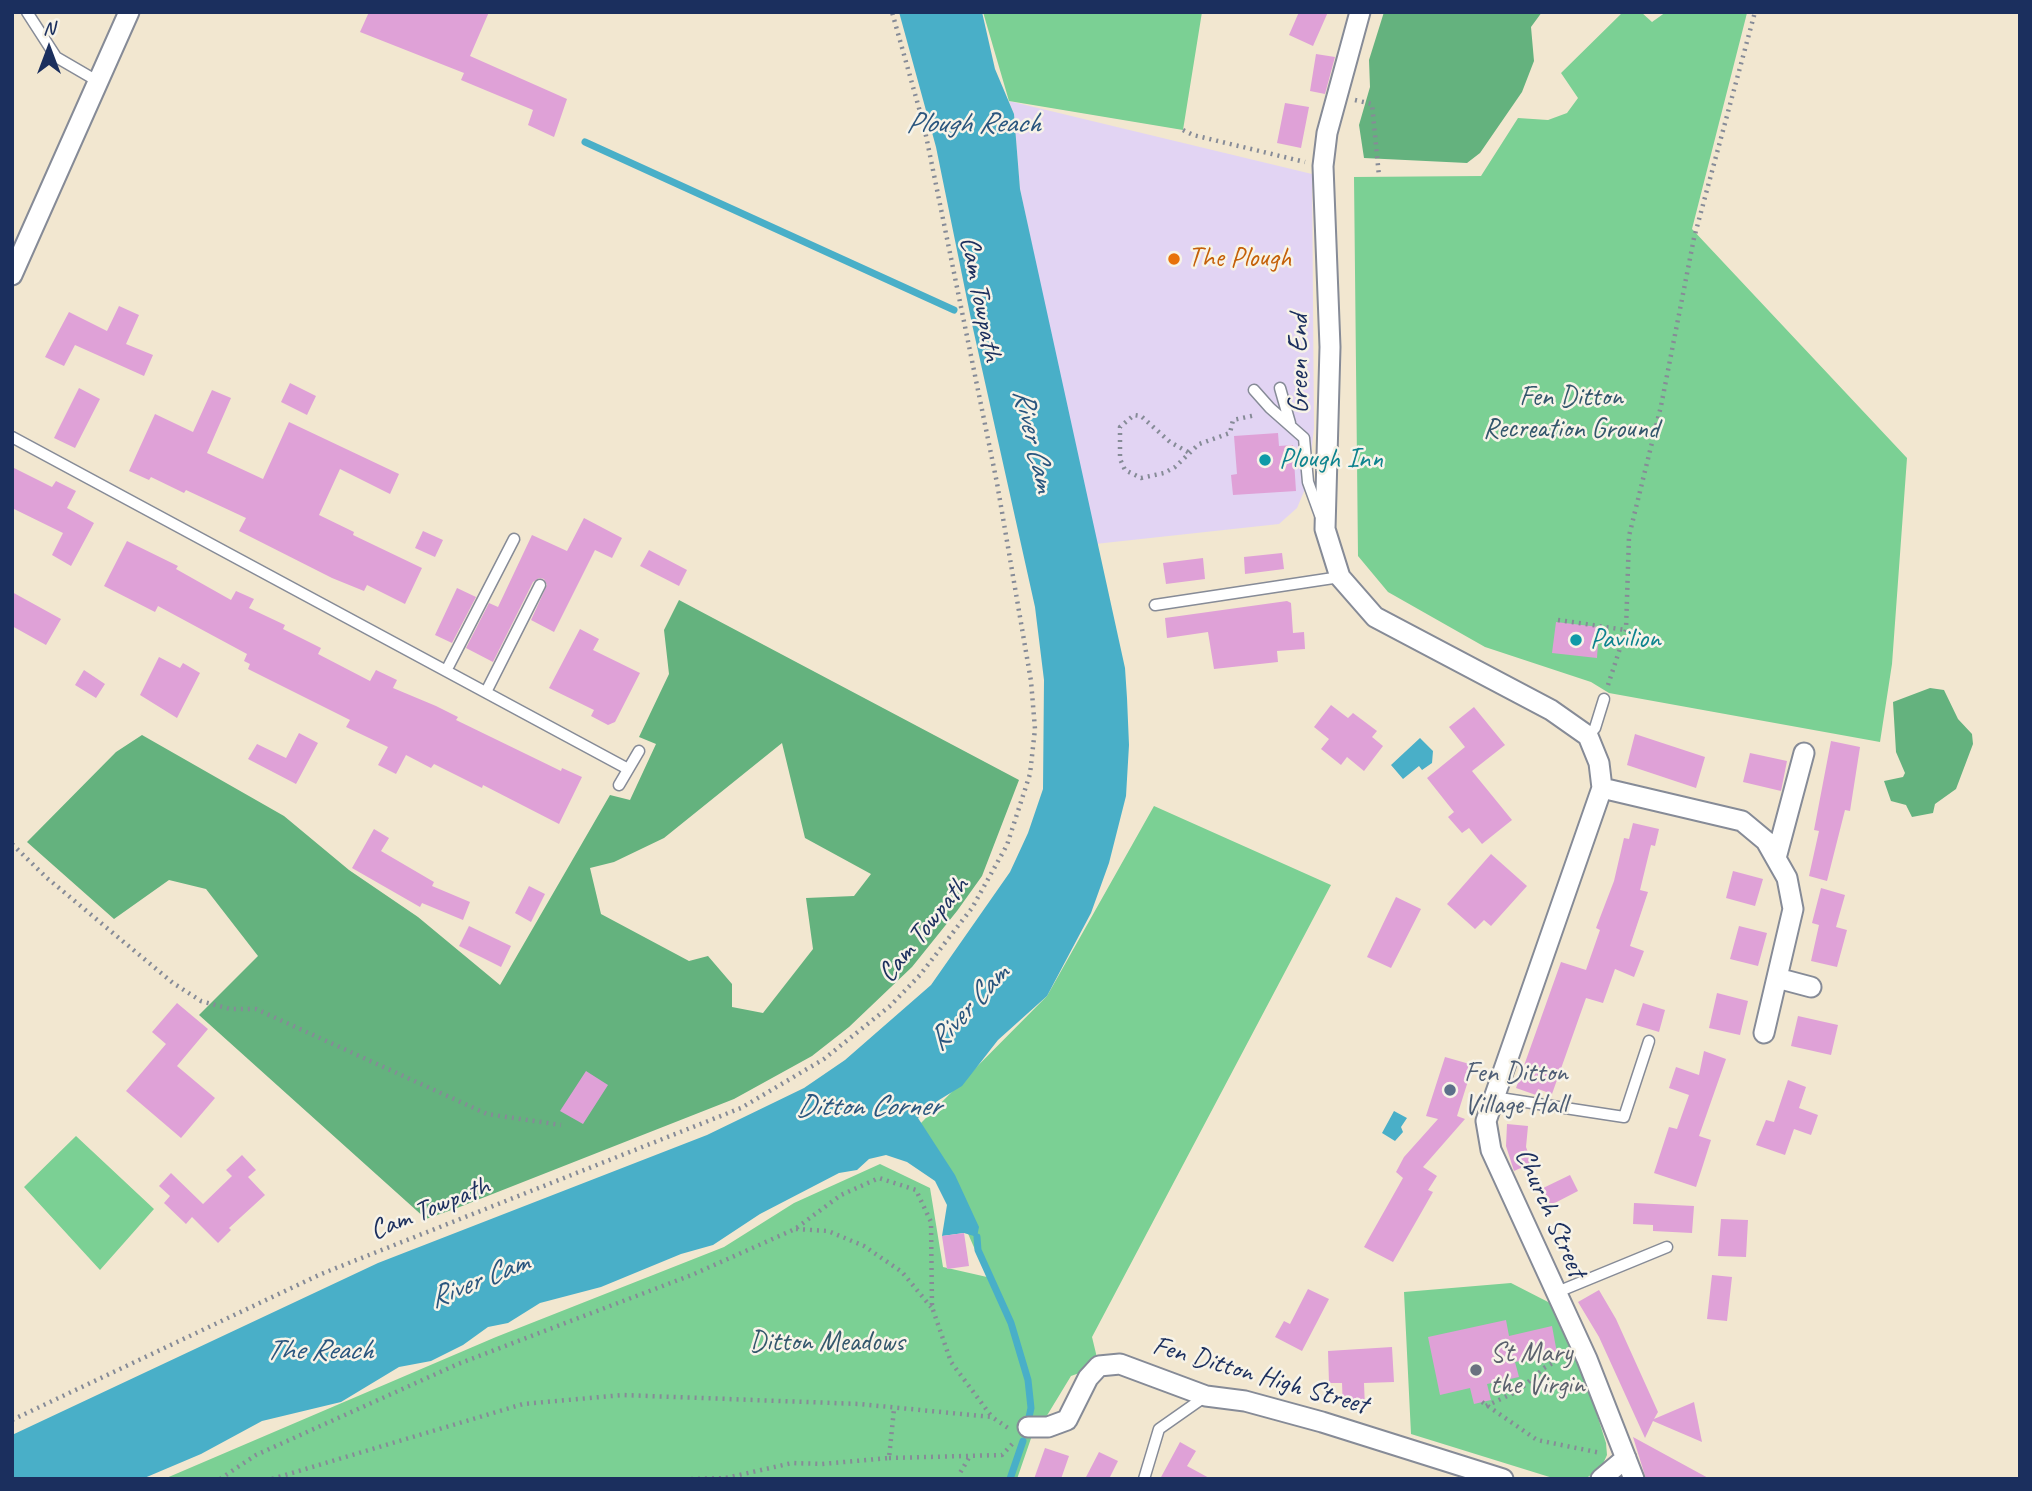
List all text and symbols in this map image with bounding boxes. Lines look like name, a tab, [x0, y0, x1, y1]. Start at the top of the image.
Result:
north arrow	[14, 14, 84, 84]
text: N	[43, 16, 55, 40]
water label: Plough Reach	[906, 106, 1040, 142]
street label: Cam Towpath	[951, 234, 1009, 364]
place label: The Plough	[1188, 242, 1291, 276]
marker: The Plough	[1166, 251, 1182, 267]
street label: Green End	[1283, 314, 1317, 414]
park label: Fen Ditton Recreation Ground	[1483, 381, 1659, 447]
water label: River Cam	[1004, 385, 1062, 495]
place label: Plough Inn	[1279, 443, 1383, 477]
marker: Plough Inn	[1257, 452, 1273, 468]
place label: Pavilion	[1590, 623, 1661, 657]
marker: Pavilion	[1568, 632, 1584, 648]
street label: Cam Towpath	[871, 870, 977, 990]
water label: River Cam	[921, 957, 1017, 1059]
place label: Fen Ditton Village Hall	[1464, 1057, 1568, 1123]
marker: Fen Ditton Village Hall	[1442, 1082, 1458, 1098]
water label: Ditton Corner	[796, 1089, 940, 1125]
street label: Church Street	[1507, 1143, 1593, 1283]
street label: Cam Towpath	[365, 1170, 495, 1248]
water label: River Cam	[424, 1245, 534, 1317]
park label: Ditton Meadows	[749, 1326, 905, 1360]
street label: Fen Ditton High Street	[1149, 1329, 1371, 1423]
water label: The Reach	[265, 1333, 373, 1369]
place label: St Mary the Virgin	[1490, 1337, 1585, 1403]
marker: St Mary the Virgin	[1468, 1362, 1484, 1378]

